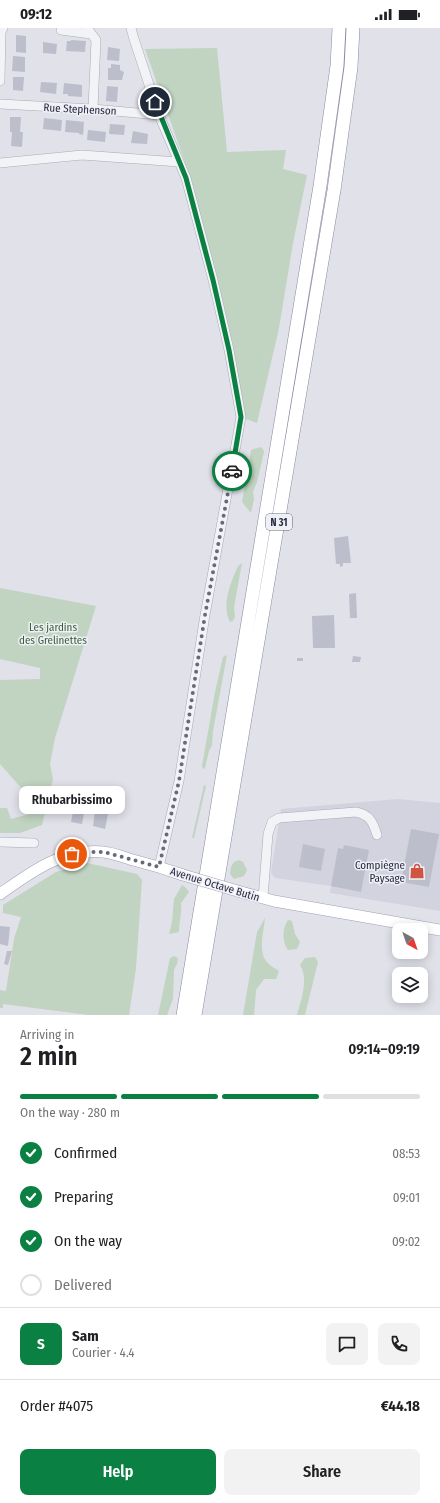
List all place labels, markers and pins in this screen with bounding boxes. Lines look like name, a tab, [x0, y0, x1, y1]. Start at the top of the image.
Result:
pin	[138, 85, 172, 119]
callout: Rhubarbissimo	[19, 786, 125, 814]
pin	[55, 837, 89, 871]
place label: Compiègne Paysage	[355, 859, 405, 885]
shop icon: Compiègne Paysage	[408, 862, 426, 880]

